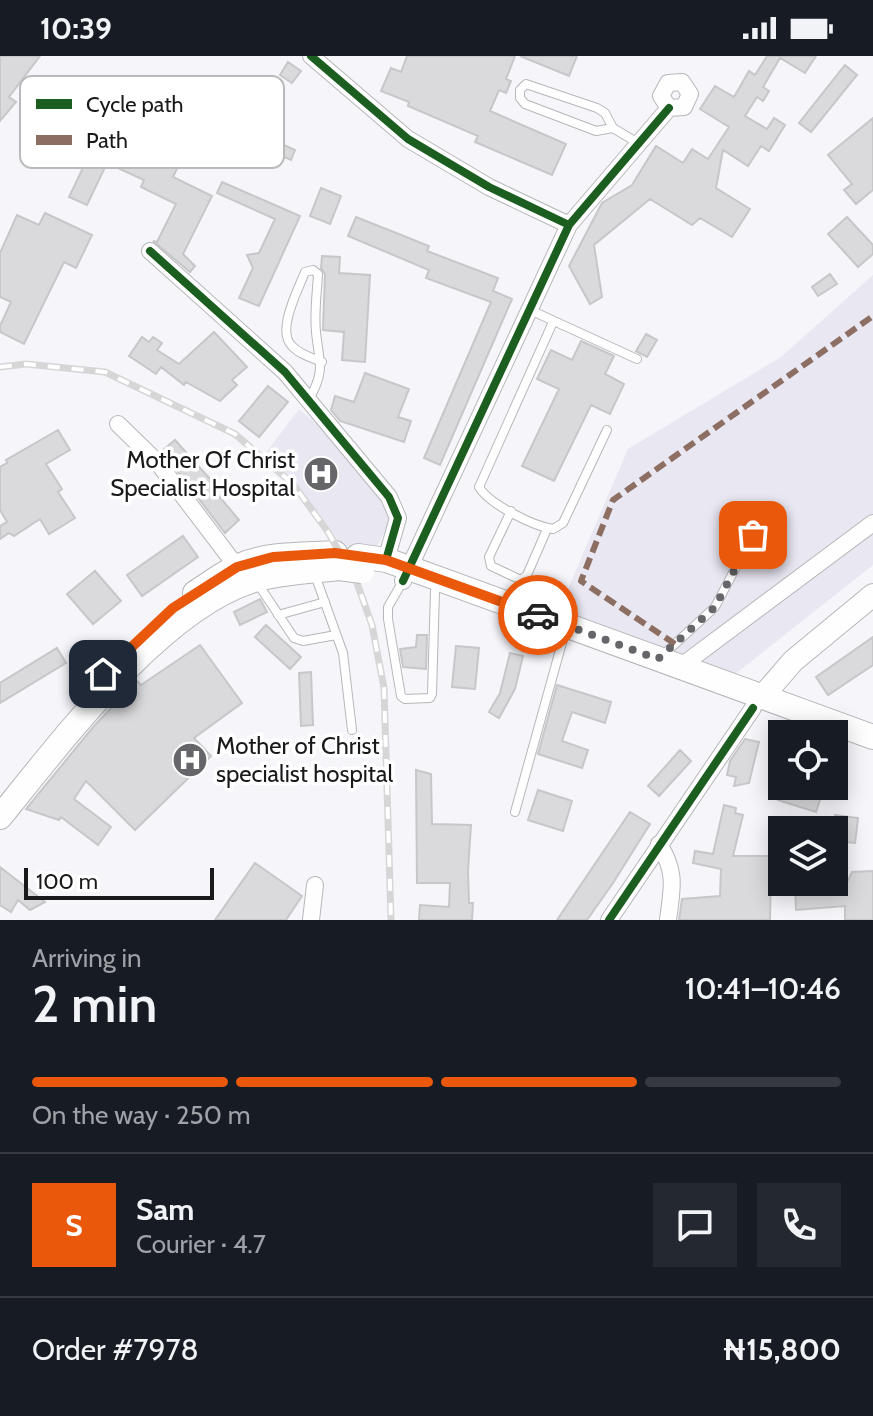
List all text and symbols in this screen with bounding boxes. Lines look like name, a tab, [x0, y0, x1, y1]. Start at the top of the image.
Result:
text: 10:39	[40, 10, 112, 47]
legend	[20, 76, 284, 168]
text: Cycle path	[86, 91, 184, 118]
text: Path	[86, 127, 128, 154]
place label: Mother Of Christ Specialist Hospital	[110, 445, 295, 502]
hospital icon: Mother Of Christ Specialist Hospital	[302, 455, 340, 493]
pin	[719, 501, 787, 569]
icon: bag	[731, 513, 775, 557]
courier	[498, 575, 578, 655]
icon: car	[516, 593, 560, 637]
pin	[69, 640, 137, 708]
icon: home	[81, 652, 125, 696]
map controls	[768, 720, 848, 896]
button: locate	[768, 720, 848, 800]
place label: Mother of Christ specialist hospital	[216, 731, 393, 788]
hospital icon: Mother of Christ specialist hospital	[171, 741, 209, 779]
button: layers	[768, 816, 848, 896]
scale bar	[24, 864, 214, 900]
text: 100 m	[36, 868, 98, 895]
text: Arriving in	[32, 942, 142, 974]
text: 10:41–10:46	[685, 970, 841, 1007]
text: 2 min	[32, 972, 157, 1035]
text: On the way · 250 m	[32, 1099, 250, 1131]
button: chat	[653, 1183, 737, 1267]
button: phone	[757, 1183, 841, 1267]
text: Sam	[136, 1191, 194, 1228]
text: S	[65, 1207, 83, 1244]
text: Courier · 4.7	[136, 1228, 266, 1260]
text: Order #7978	[32, 1331, 199, 1368]
text: ₦15,800	[722, 1331, 841, 1368]

